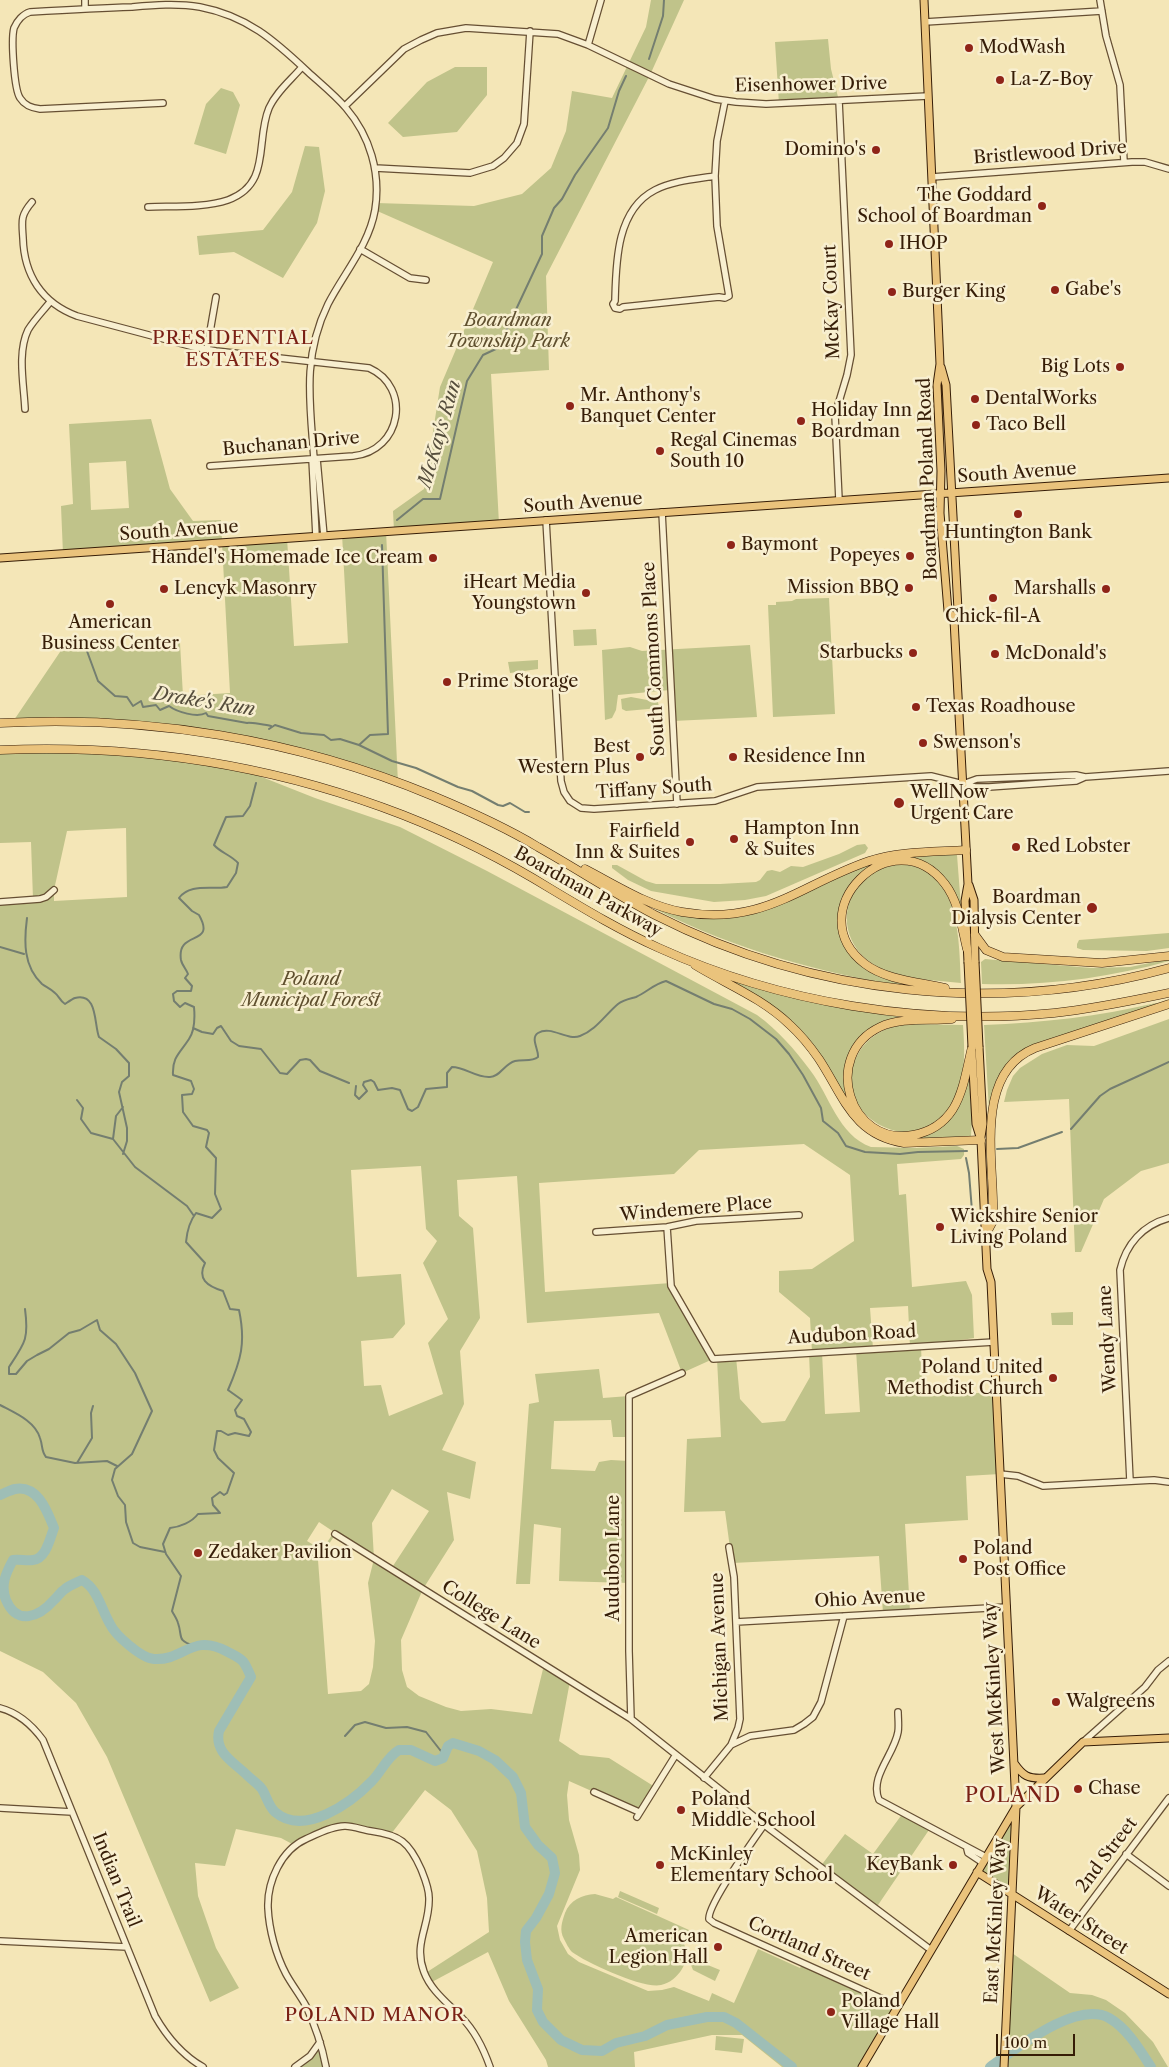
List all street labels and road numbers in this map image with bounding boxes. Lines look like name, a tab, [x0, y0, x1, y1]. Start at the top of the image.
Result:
street label: Eisenhower Drive	[735, 73, 887, 97]
street label: Bristlewood Drive	[973, 137, 1127, 169]
street label: McKay Court	[819, 244, 845, 360]
street label: Boardman Poland Road	[914, 377, 942, 581]
street label: Buchanan Drive	[222, 427, 360, 461]
street label: South Avenue	[957, 458, 1077, 488]
street label: South Avenue	[523, 488, 643, 518]
street label: South Avenue	[119, 516, 239, 546]
street label: South Commons Place	[638, 561, 670, 757]
street label: Tiffany South	[595, 774, 713, 804]
street label: Boardman Parkway	[510, 842, 666, 942]
street label: Windemere Place	[619, 1192, 773, 1226]
street label: Wendy Lane	[1094, 1285, 1122, 1393]
street label: Audubon Road	[787, 1321, 917, 1349]
street label: Audubon Lane	[603, 1495, 625, 1621]
street label: Michigan Avenue	[707, 1572, 733, 1722]
street label: College Lane	[438, 1576, 544, 1654]
street label: Ohio Avenue	[814, 1585, 926, 1613]
street label: West McKinley Way	[980, 1601, 1010, 1775]
street label: 2nd Street	[1072, 1813, 1142, 1897]
street label: Indian Trail	[87, 1829, 145, 1931]
street label: East McKinley Way	[981, 1838, 1011, 2004]
street label: Water Street	[1030, 1883, 1132, 1959]
street label: Cortland Street	[744, 1912, 874, 1986]

